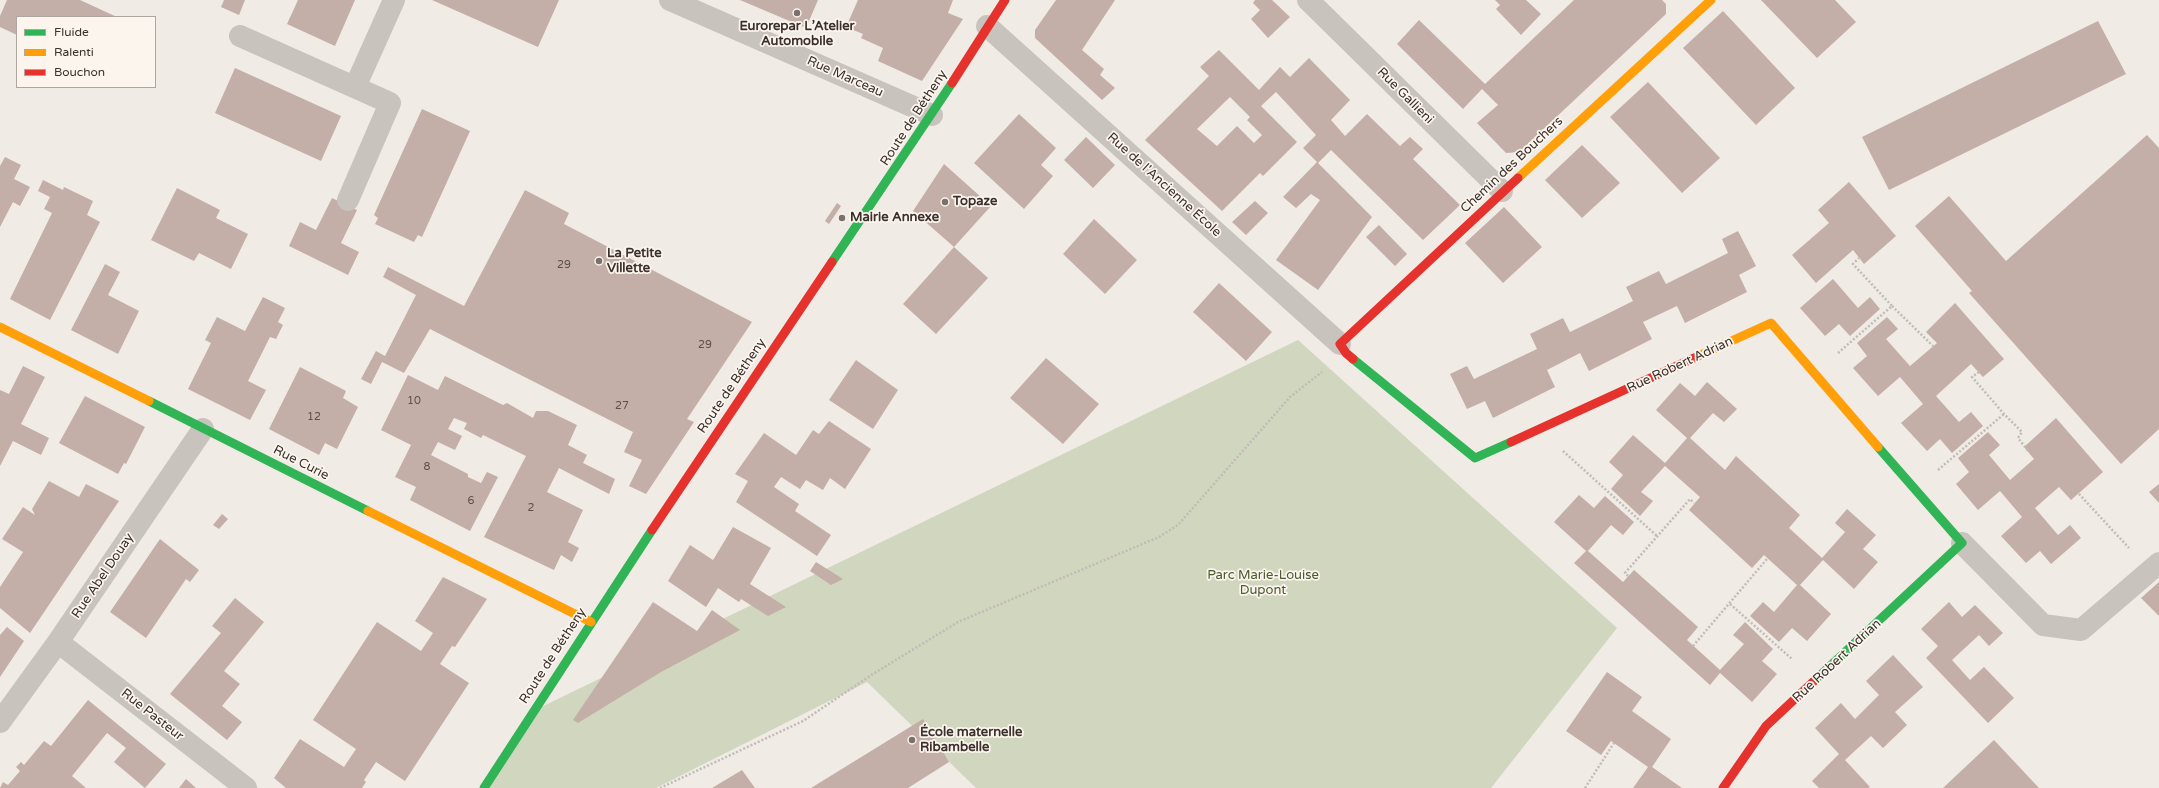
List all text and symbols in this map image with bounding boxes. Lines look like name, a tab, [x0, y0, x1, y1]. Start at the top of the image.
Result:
marker: Eurorepar L’Atelier Automobile	[792, 8, 802, 18]
legend	[16, 16, 156, 88]
place label: Eurorepar L’Atelier Automobile	[739, 19, 855, 50]
text: Fluide	[54, 25, 89, 39]
text: Ralenti	[54, 45, 94, 59]
street label: Rue Marceau	[804, 53, 886, 101]
text: Bouchon	[54, 65, 105, 79]
street label: Rue Gallieni	[1374, 65, 1436, 127]
street label: Route de Bétheny	[877, 67, 951, 169]
street label: Chemin des Bouchers	[1458, 114, 1566, 216]
street label: Rue de l'Ancienne École	[1104, 130, 1224, 240]
place label: Topaze	[953, 194, 997, 210]
marker: Topaze	[940, 197, 950, 207]
place label: Mairie Annexe	[850, 210, 939, 226]
marker: Mairie Annexe	[837, 213, 847, 223]
place label: La Petite Villette	[607, 246, 662, 277]
marker: La Petite Villette	[594, 256, 604, 266]
house number: 29	[557, 258, 571, 272]
street label: Rue Robert Adrian	[1625, 334, 1735, 396]
street label: Route de Bétheny	[695, 336, 769, 436]
house number: 29	[698, 338, 712, 352]
house number: 10	[407, 394, 421, 408]
house number: 27	[615, 399, 629, 413]
house number: 12	[307, 410, 321, 424]
street label: Rue Curie	[271, 442, 331, 484]
house number: 8	[424, 460, 430, 474]
house number: 6	[468, 494, 474, 508]
house number: 2	[528, 501, 534, 515]
street label: Rue Abel Douay	[69, 531, 137, 621]
park label: Parc Marie-Louise Dupont	[1207, 568, 1319, 599]
street label: Route de Bétheny	[516, 605, 590, 707]
street label: Rue Robert Adrian	[1790, 616, 1884, 706]
street label: Rue Pasteur	[118, 686, 186, 744]
place label: École maternelle Ribambelle	[920, 725, 1022, 756]
marker: École maternelle Ribambelle	[907, 735, 917, 745]

